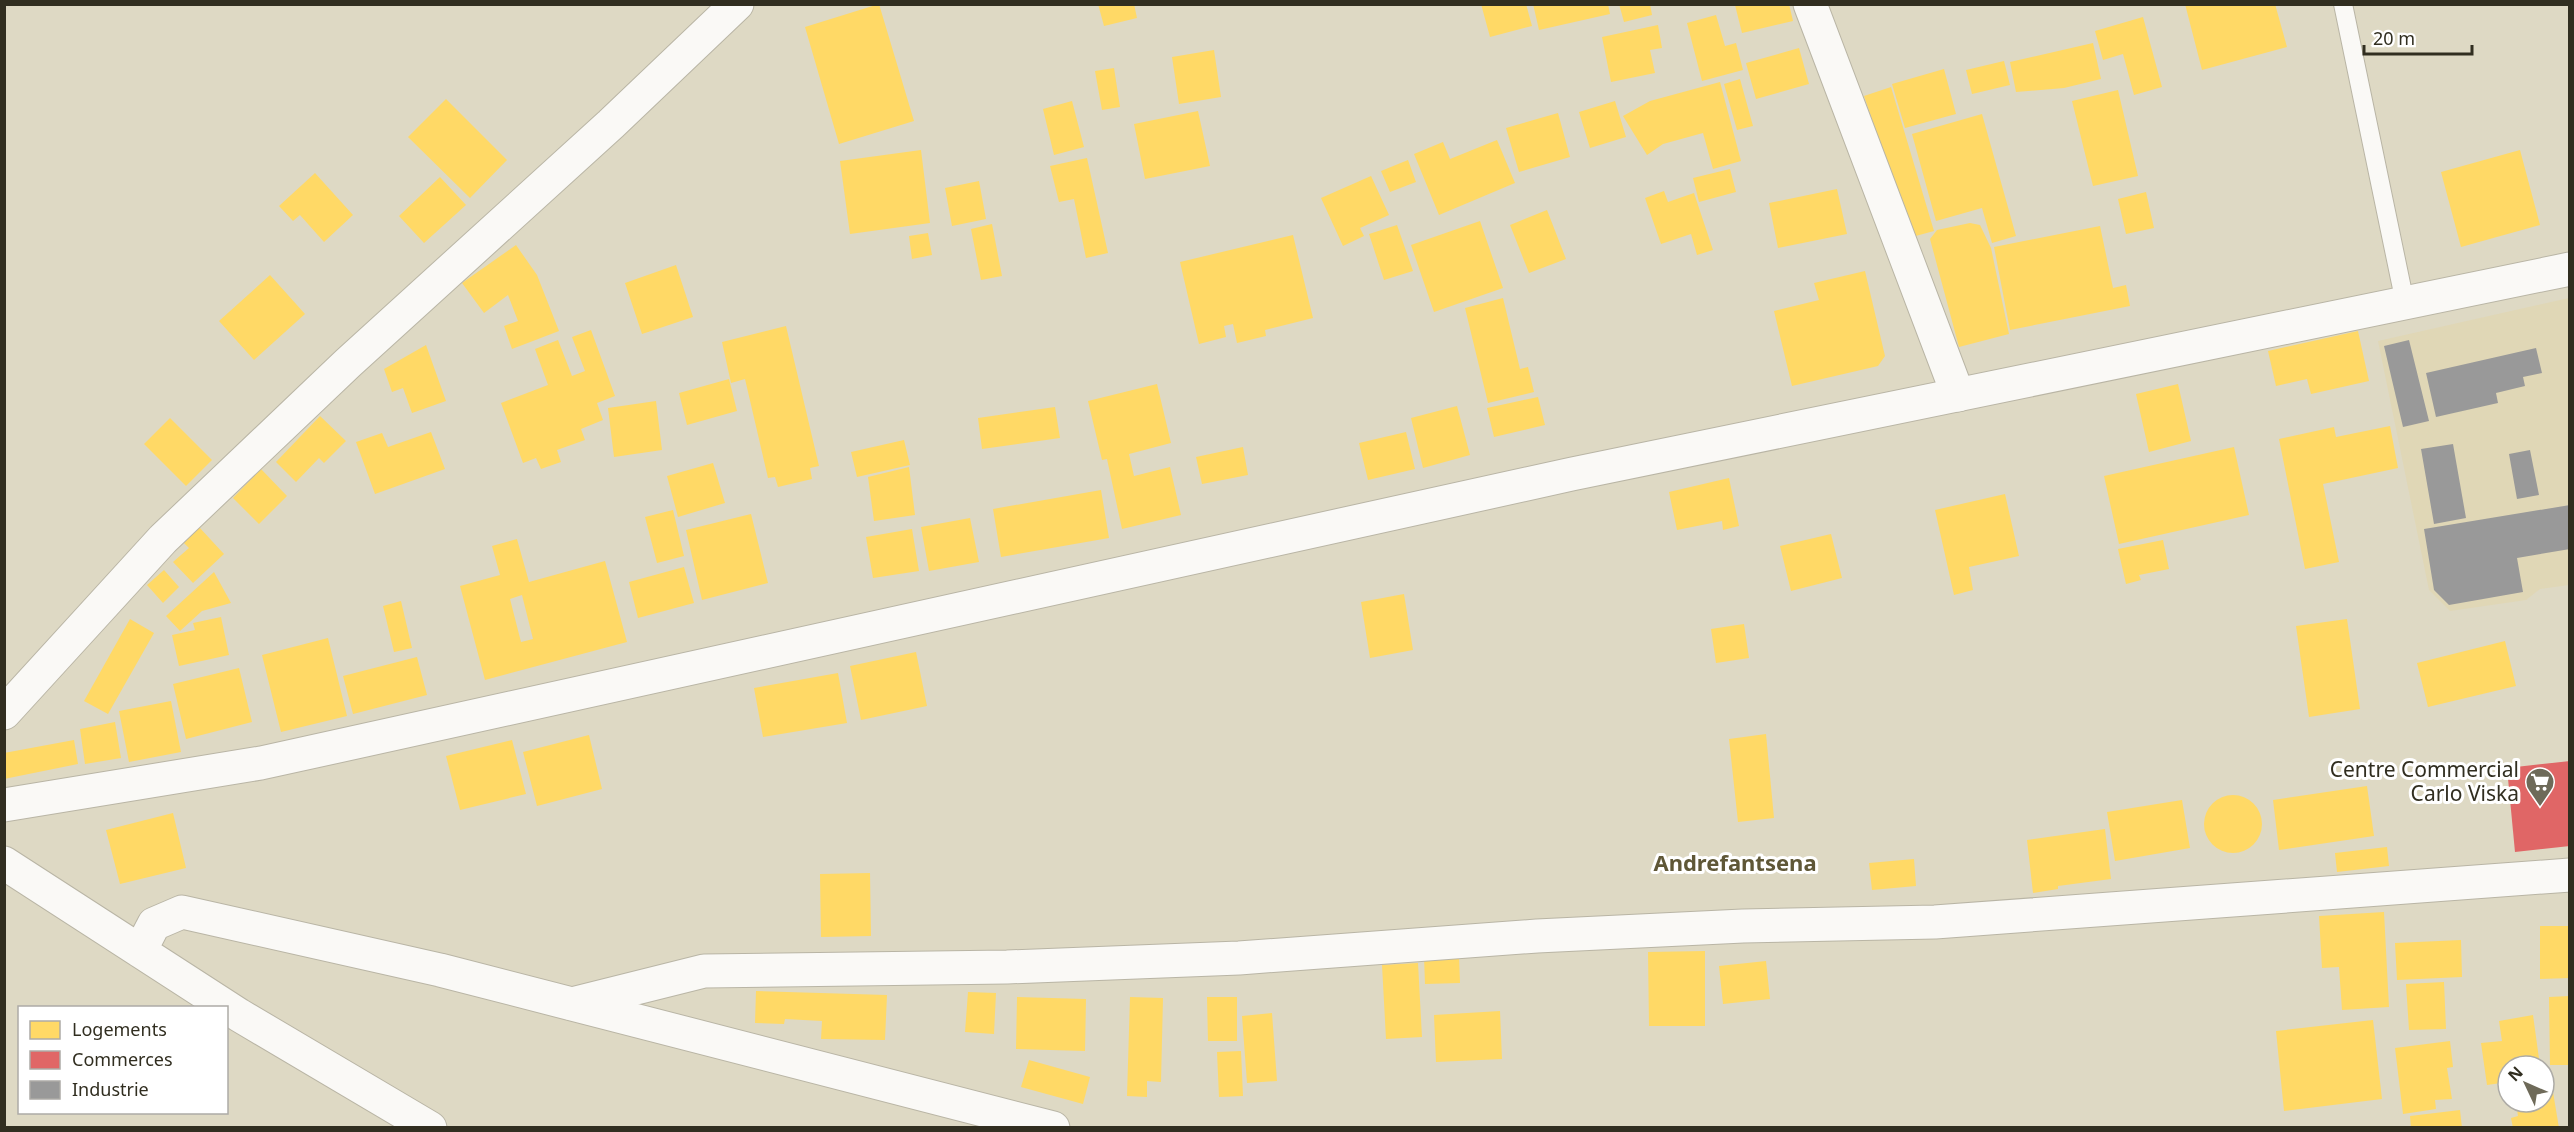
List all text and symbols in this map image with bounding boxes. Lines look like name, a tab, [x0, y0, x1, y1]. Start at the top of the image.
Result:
scale bar	[2364, 18, 2472, 56]
text: 20 m	[2373, 26, 2415, 50]
place label: Centre Commercial Carlo Viska	[2330, 755, 2519, 807]
supermarket icon: Centre Commercial Carlo Viska	[2524, 766, 2556, 808]
district label: Andrefantsena	[1653, 847, 1817, 877]
legend	[18, 1006, 228, 1114]
text: Logements	[72, 1017, 167, 1041]
text: Commerces	[72, 1047, 173, 1071]
north arrow	[2496, 1054, 2556, 1114]
text: N	[2503, 1061, 2528, 1086]
text: Industrie	[72, 1077, 149, 1101]

